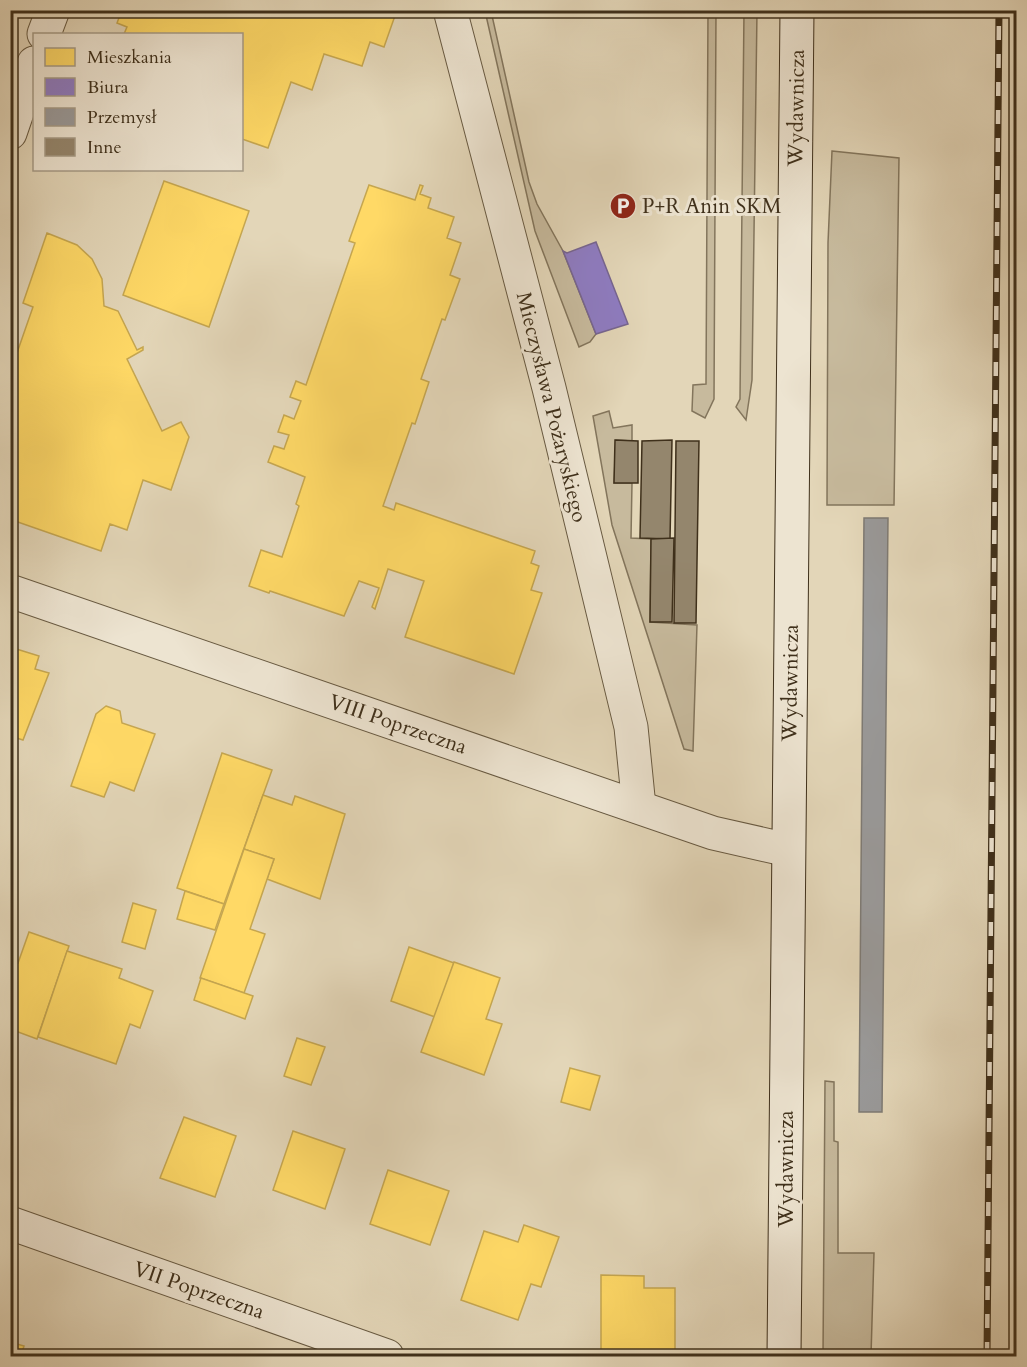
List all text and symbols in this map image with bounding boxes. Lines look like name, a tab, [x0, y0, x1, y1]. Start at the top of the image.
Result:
legend	[33, 33, 243, 171]
text: Mieszkania	[87, 45, 172, 70]
street label: Wydawnicza	[781, 49, 812, 168]
text: Biura	[87, 75, 129, 100]
text: Przemysł	[87, 105, 157, 130]
text: Inne	[87, 135, 122, 160]
parking icon: P+R Anin SKM	[608, 191, 638, 221]
place label: P+R Anin SKM	[642, 192, 782, 221]
street label: Mieczysława Pożaryskiego	[509, 289, 594, 525]
street label: Wydawnicza	[775, 624, 806, 743]
street label: VIII Poprzeczna	[325, 687, 471, 762]
street label: Wydawnicza	[772, 1110, 801, 1229]
street label: VII Poprzeczna	[129, 1254, 268, 1326]

